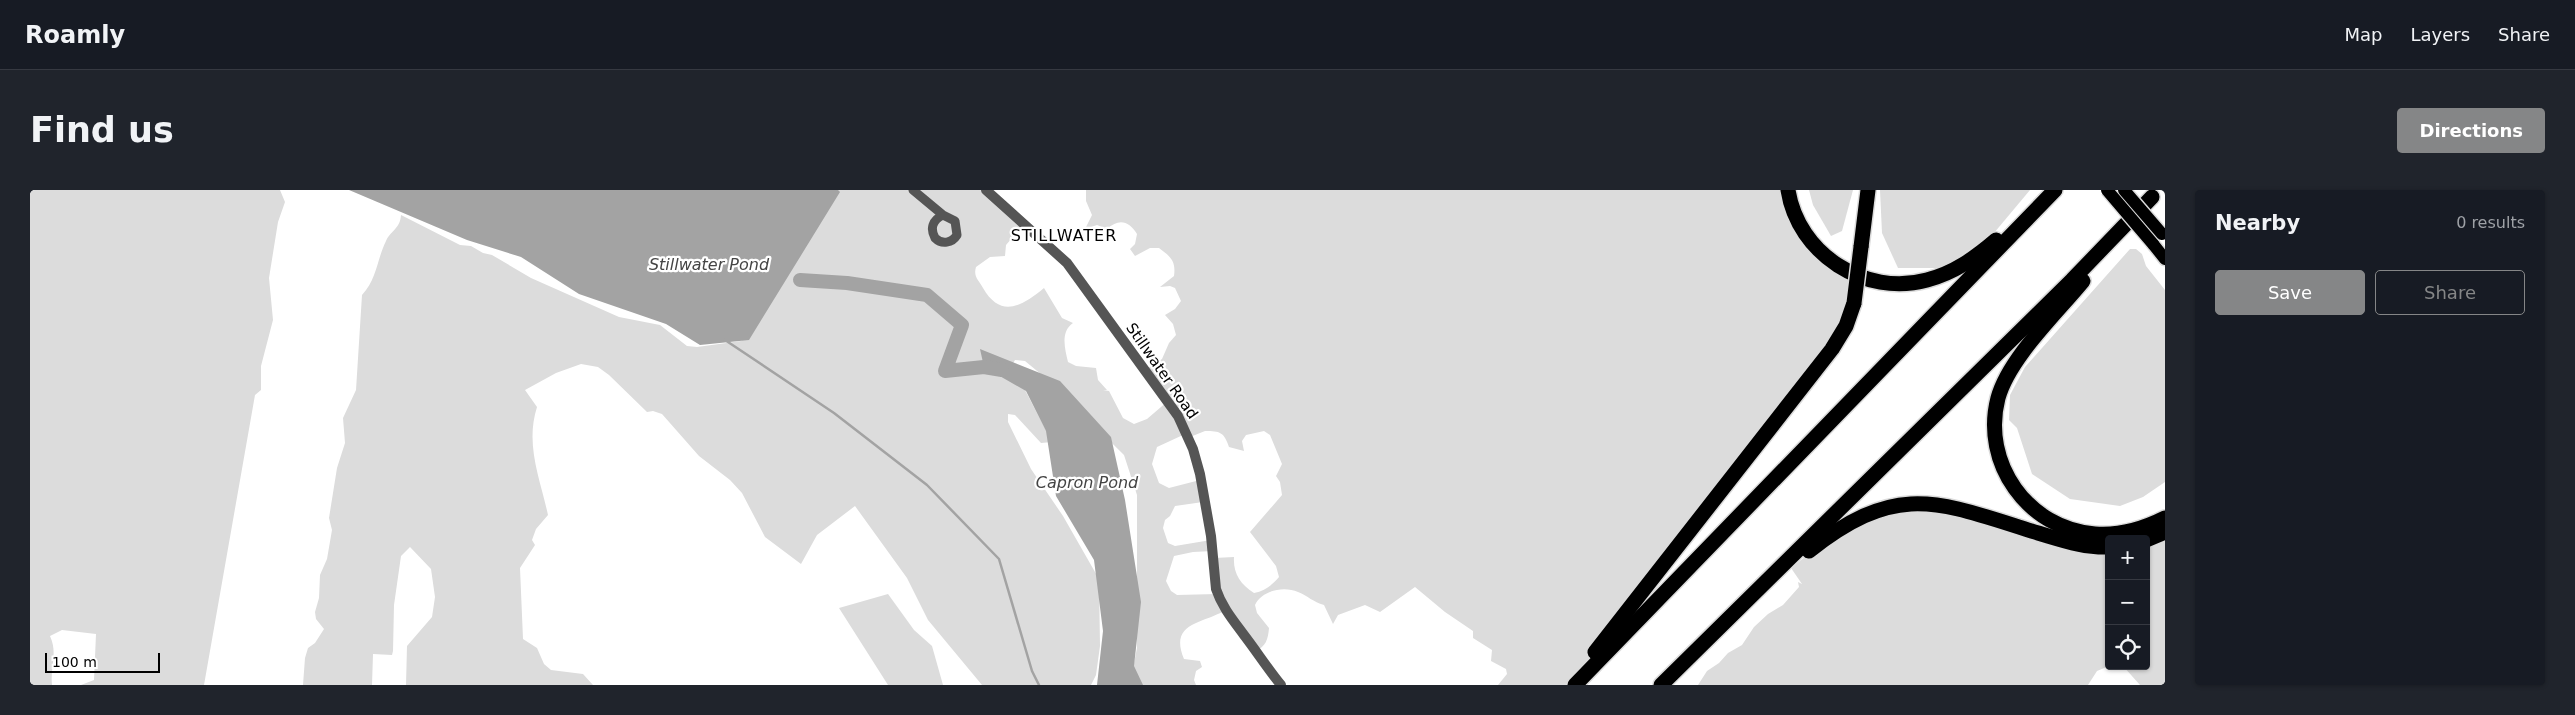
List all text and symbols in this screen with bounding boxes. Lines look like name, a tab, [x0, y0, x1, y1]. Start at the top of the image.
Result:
text: Roamly	[25, 21, 125, 49]
text: Map	[2344, 24, 2382, 45]
text: Layers	[2410, 24, 2470, 45]
text: Share	[2498, 24, 2550, 45]
button: Directions	[2397, 108, 2545, 153]
text: Find us	[30, 110, 174, 150]
text: Nearby	[2215, 211, 2300, 235]
text: 0 results	[2456, 213, 2525, 232]
district label: STILLWATER	[1011, 226, 1117, 245]
water label: Stillwater Pond	[649, 255, 770, 274]
button: Save	[2215, 270, 2365, 315]
button: Share	[2375, 270, 2525, 315]
street label: Stillwater Road	[1122, 320, 1202, 422]
water label: Capron Pond	[1036, 473, 1139, 492]
map controls	[2105, 535, 2150, 670]
button: +	[2105, 535, 2150, 580]
button: −	[2105, 580, 2150, 625]
button: locate	[2105, 625, 2150, 670]
scale bar	[45, 650, 160, 673]
text: 100 m	[52, 654, 97, 670]

